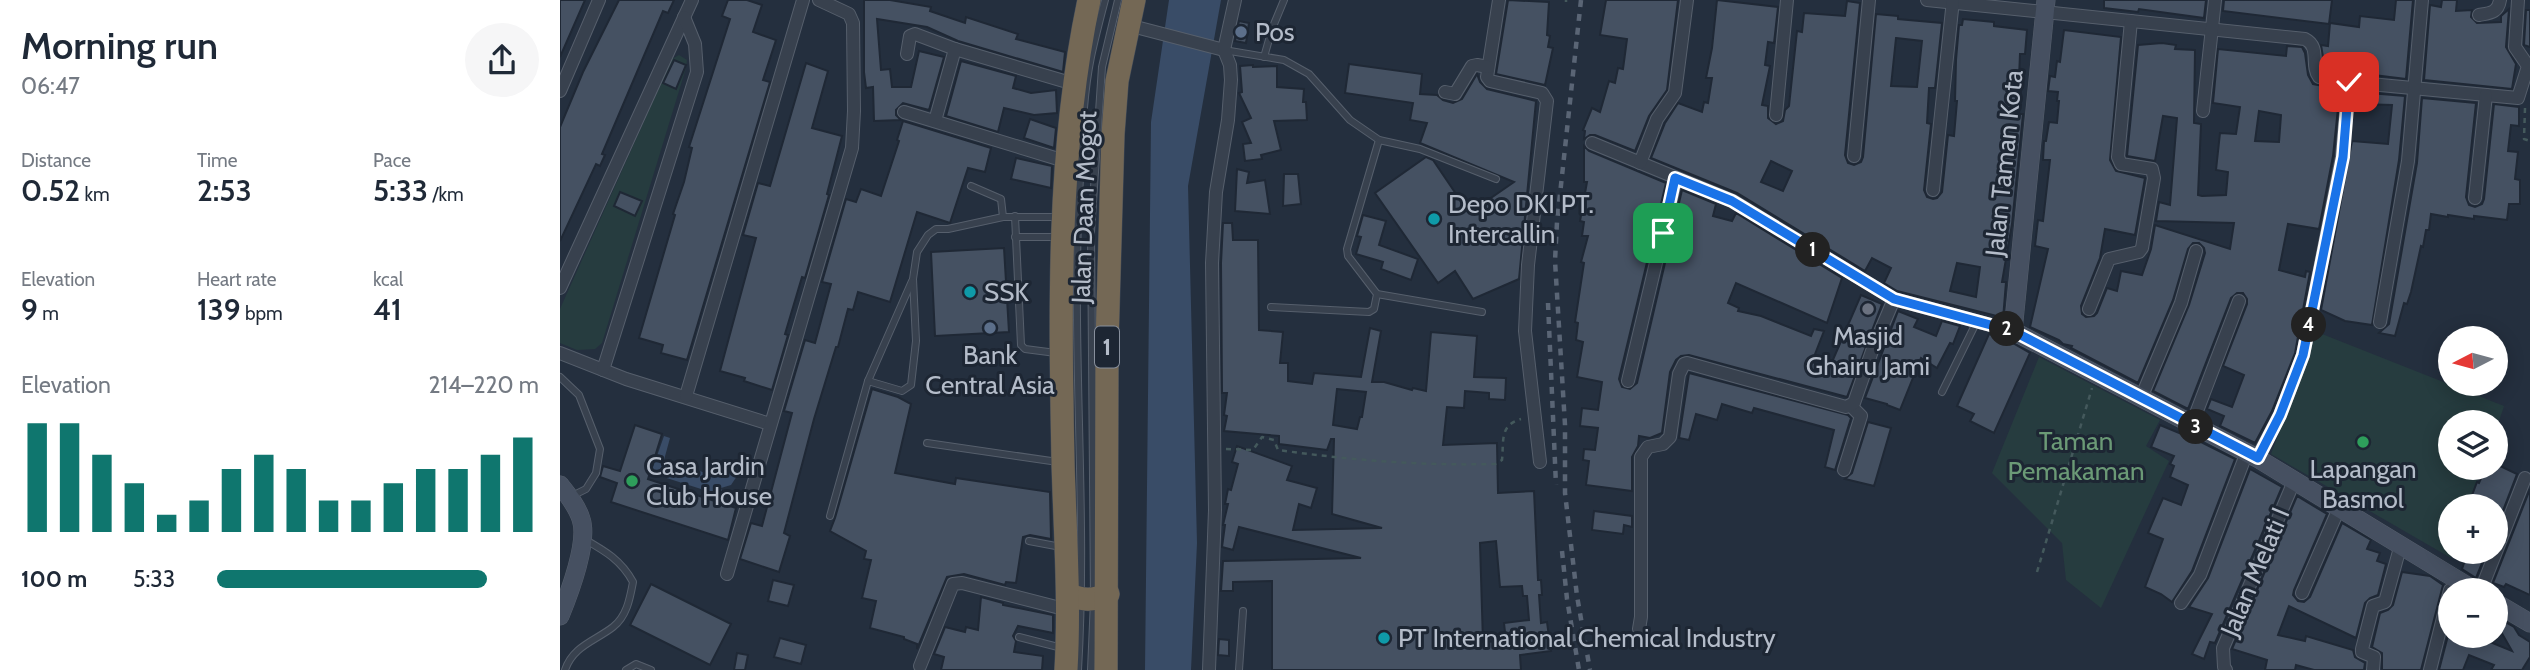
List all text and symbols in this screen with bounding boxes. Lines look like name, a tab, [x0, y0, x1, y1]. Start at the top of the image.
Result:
place label: Pos	[1255, 16, 1295, 48]
text: Morning run	[21, 22, 218, 69]
button: share	[465, 23, 539, 97]
marker: Pos	[1233, 24, 1249, 40]
pin	[2319, 52, 2379, 112]
icon: check	[2330, 63, 2368, 101]
street label: Jalan Taman Kota	[1978, 68, 2030, 259]
text: 06:47	[21, 72, 80, 100]
street label: Jalan Daan Mogot	[1065, 110, 1103, 305]
text: Distance	[21, 149, 91, 172]
text: Time	[197, 149, 237, 172]
text: Pace	[373, 149, 411, 172]
text: 0.52	[21, 172, 80, 209]
text: 2:53	[197, 172, 252, 209]
text: 5:33	[373, 172, 428, 209]
text: km	[80, 183, 110, 206]
text: /km	[428, 183, 464, 206]
place label: Depo DKI PT. Intercallin	[1448, 188, 1594, 250]
pin	[1633, 203, 1693, 263]
marker: Depo DKI PT. Intercallin	[1426, 211, 1442, 227]
icon: arrive	[1644, 214, 1682, 252]
pin: 1	[1796, 232, 1830, 268]
text: 1	[1809, 238, 1816, 261]
text: Elevation	[21, 268, 95, 291]
text: Heart rate	[197, 268, 277, 291]
text: kcal	[373, 268, 403, 291]
place label: SSK	[984, 276, 1029, 308]
marker: SSK	[962, 284, 978, 300]
text: 9	[21, 291, 38, 328]
text: 139	[197, 291, 241, 328]
text: 41	[373, 291, 402, 328]
marker: Masjid Ghairu Jami	[1860, 301, 1876, 317]
text: m	[38, 302, 59, 325]
text: bpm	[241, 302, 283, 325]
pin: 4	[2292, 308, 2326, 342]
pin: 2	[1990, 312, 2024, 346]
text: 4	[2303, 313, 2314, 336]
text: 2	[2001, 317, 2012, 340]
marker: Bank Central Asia	[982, 320, 998, 336]
place label: Masjid Ghairu Jami	[1806, 320, 1930, 382]
road number: 1	[1095, 326, 1119, 368]
north arrow	[2438, 326, 2508, 396]
map controls	[2438, 326, 2508, 648]
place label: Bank Central Asia	[925, 339, 1055, 401]
text: Elevation	[21, 371, 111, 399]
text: 214–220 m	[429, 371, 539, 399]
pin: 3	[2178, 410, 2214, 444]
button: layers	[2438, 410, 2508, 480]
text: 3	[2190, 415, 2201, 438]
park label: Taman Pemakaman	[2008, 425, 2144, 487]
marker: Lapangan Basmol	[2355, 434, 2371, 450]
place label: Casa Jardin Club House	[646, 450, 772, 512]
place label: Lapangan Basmol	[2310, 453, 2416, 515]
marker: Casa Jardin Club House	[624, 473, 640, 489]
button: +	[2438, 494, 2508, 564]
street label: Jalan Melati I	[2213, 503, 2297, 642]
text: 100 m	[21, 565, 87, 593]
text: 5:33	[133, 565, 175, 593]
button: −	[2438, 578, 2508, 648]
place label: PT International Chemical Industry	[1398, 622, 1776, 654]
marker: PT International Chemical Industry	[1376, 630, 1392, 646]

